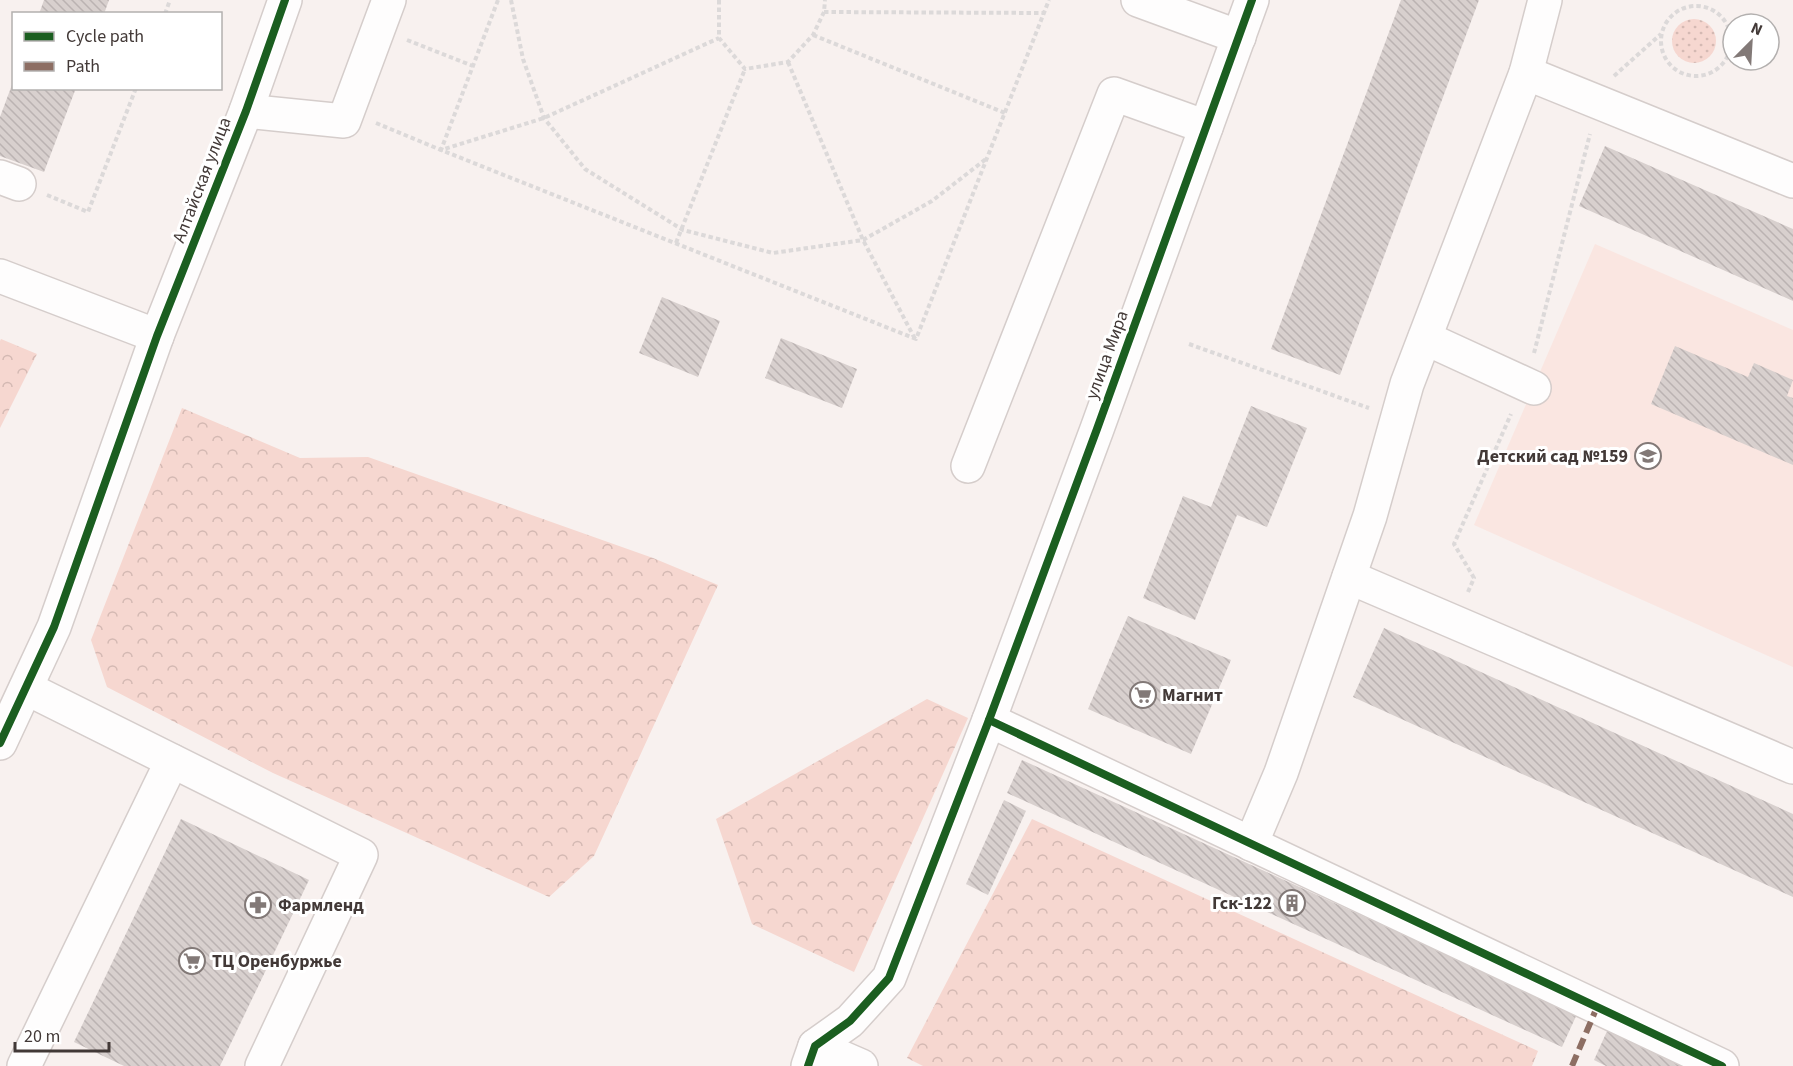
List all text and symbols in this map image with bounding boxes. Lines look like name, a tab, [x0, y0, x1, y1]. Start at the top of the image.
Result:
legend	[12, 12, 222, 90]
north arrow	[1721, 12, 1781, 72]
text: N	[1747, 17, 1766, 41]
text: Cycle path	[66, 24, 144, 49]
text: Path	[66, 54, 100, 79]
street label: Алтайская улица	[167, 113, 237, 247]
street label: улица Мира	[1079, 307, 1135, 403]
school or university icon: Детский сад №159	[1633, 441, 1663, 471]
place label: Детский сад №159	[1477, 444, 1628, 469]
supermarket icon: Магнит	[1128, 680, 1158, 710]
place label: Магнит	[1162, 683, 1223, 708]
building icon: Гск-122	[1277, 888, 1307, 918]
pharmacy icon: Фармленд	[243, 890, 273, 920]
place label: Гск-122	[1212, 891, 1272, 916]
place label: Фармленд	[278, 893, 364, 918]
supermarket icon: ТЦ Оренбуржье	[177, 946, 207, 976]
place label: ТЦ Оренбуржье	[212, 949, 342, 974]
scale bar	[15, 1015, 110, 1053]
text: 20 m	[24, 1024, 60, 1049]

